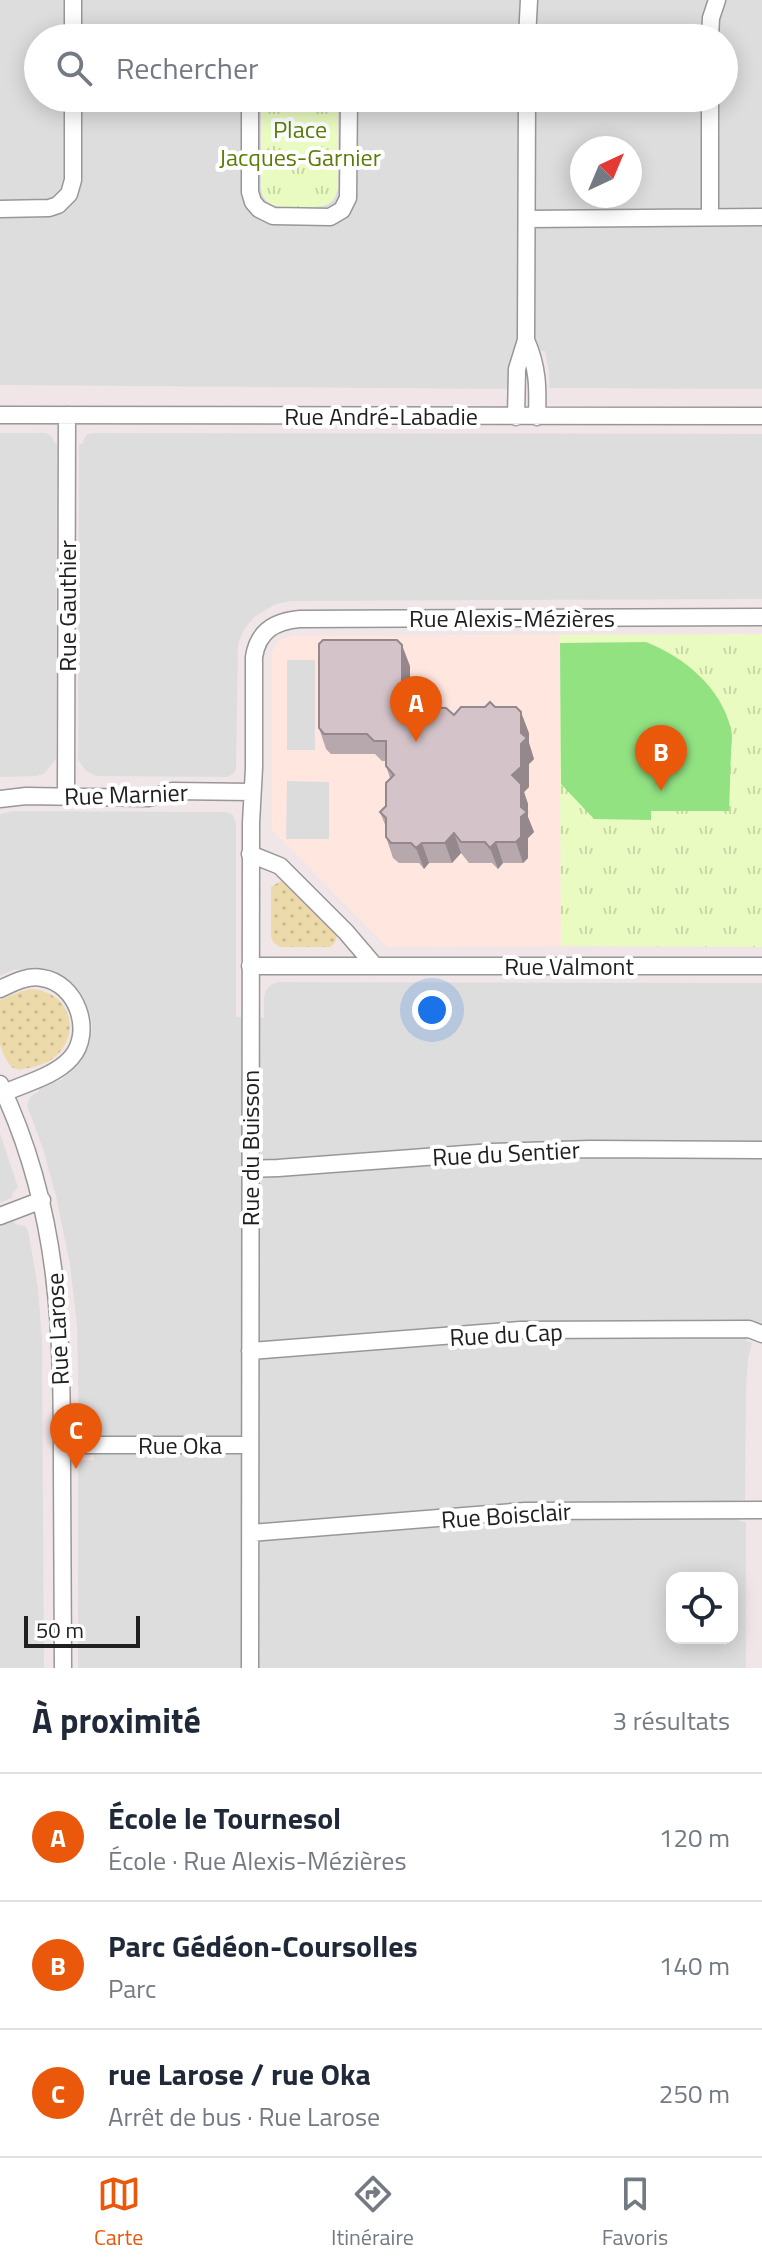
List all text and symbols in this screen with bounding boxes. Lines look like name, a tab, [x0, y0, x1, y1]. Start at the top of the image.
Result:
search box	[24, 24, 738, 112]
text: Rechercher	[116, 45, 259, 91]
icon: search	[52, 46, 96, 90]
park label: Place Jacques-Garnier	[219, 111, 381, 175]
north arrow	[570, 136, 642, 208]
street label: Rue André-Labadie	[284, 398, 478, 434]
street label: Rue Gauthier	[49, 540, 85, 672]
street label: Rue Alexis-Mézières	[409, 600, 615, 636]
pin: A	[390, 676, 442, 742]
pin: B	[635, 725, 687, 791]
street label: Rue Marnier	[63, 774, 189, 814]
street label: Rue Valmont	[504, 948, 634, 984]
your location	[412, 990, 452, 1030]
street label: Rue du Buisson	[232, 1070, 268, 1226]
street label: Rue du Sentier	[431, 1131, 581, 1175]
street label: Rue Larose	[36, 1272, 78, 1386]
street label: Rue du Cap	[448, 1313, 564, 1355]
pin: C	[50, 1403, 102, 1469]
street label: Rue Oka	[138, 1427, 222, 1463]
street label: Rue Boisclair	[440, 1492, 572, 1538]
map controls	[666, 1572, 738, 1644]
button: locate	[666, 1572, 738, 1644]
scale bar	[24, 1612, 140, 1648]
text: 50 m	[36, 1613, 84, 1647]
text: À proximité	[32, 1694, 201, 1746]
text: 3 résultats	[613, 1701, 730, 1740]
text: École le Tournesol	[108, 1795, 341, 1841]
text: A	[50, 1818, 66, 1857]
text: 120 m	[659, 1818, 730, 1857]
text: École · Rue Alexis-Mézières	[108, 1841, 407, 1880]
text: Parc Gédéon-Coursolles	[108, 1923, 418, 1969]
text: B	[50, 1946, 66, 1985]
text: 140 m	[659, 1946, 730, 1985]
text: Parc	[108, 1969, 156, 2008]
text: rue Larose / rue Oka	[108, 2051, 371, 2097]
text: C	[51, 2074, 65, 2113]
text: 250 m	[659, 2074, 730, 2113]
text: Arrêt de bus · Rue Larose	[108, 2097, 380, 2136]
tab: Carte	[94, 2172, 143, 2254]
tab: Itinéraire	[331, 2172, 414, 2254]
tab: Favoris	[602, 2172, 668, 2254]

